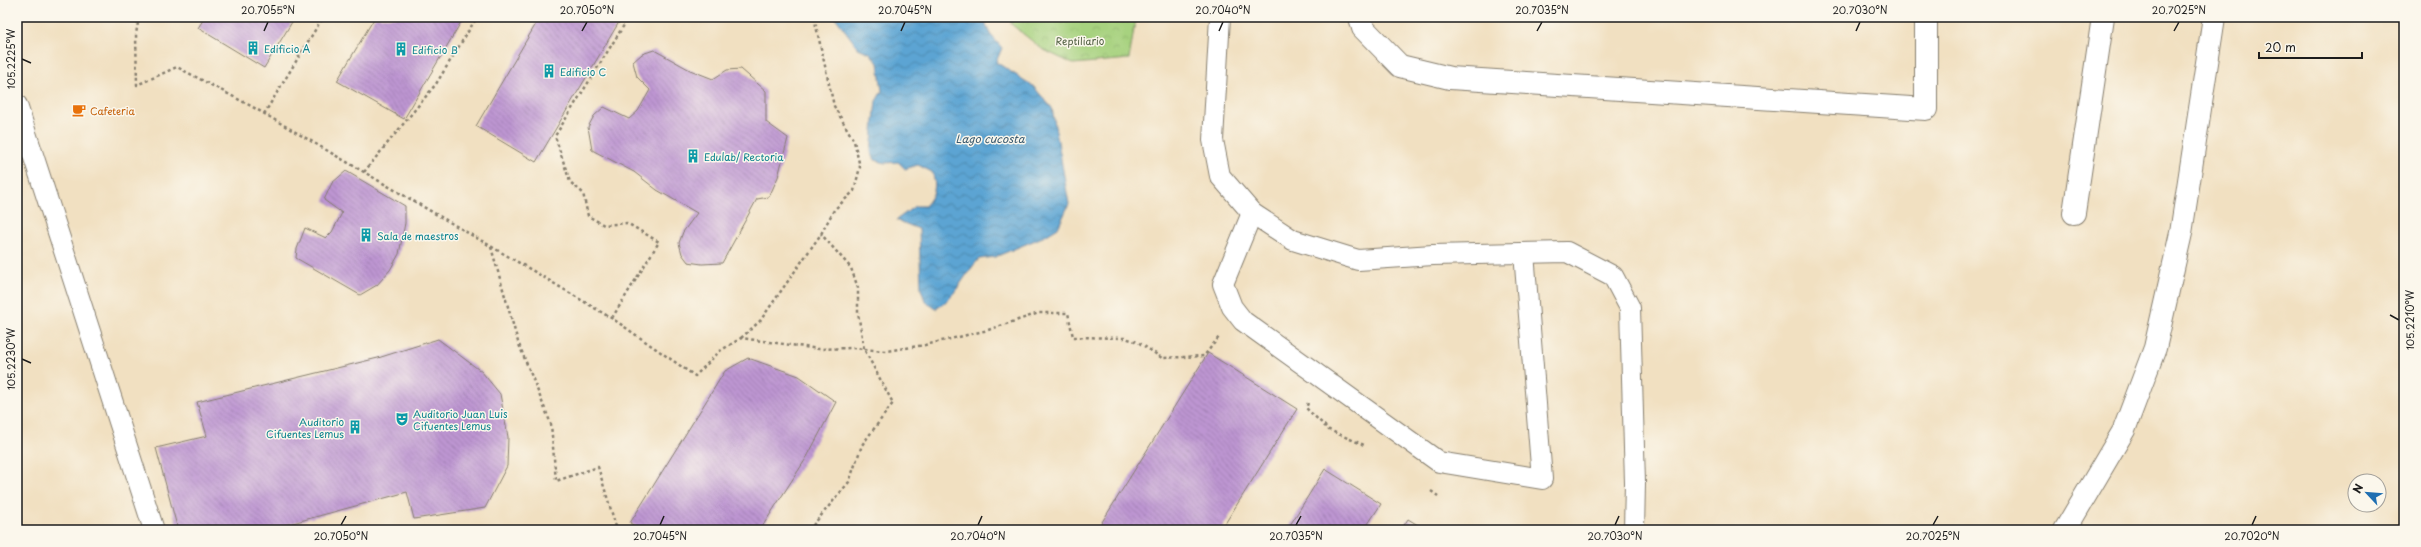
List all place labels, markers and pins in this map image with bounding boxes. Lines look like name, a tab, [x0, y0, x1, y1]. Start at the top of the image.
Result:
building icon: Edificio A	[245, 40, 261, 56]
place label: Edificio A	[264, 41, 310, 56]
building icon: Edificio B	[393, 41, 409, 57]
place label: Edificio B	[412, 42, 458, 57]
building icon: Edificio C	[541, 63, 557, 79]
place label: Edificio C	[560, 64, 606, 79]
cafe icon: Cafeteria	[71, 102, 87, 118]
place label: Cafeteria	[90, 103, 135, 118]
building icon: Edulab/ Rectoria	[685, 148, 701, 164]
place label: Edulab/ Rectoria	[704, 149, 784, 164]
building icon: Sala de maestros	[358, 227, 374, 243]
place label: Sala de maestros	[377, 228, 459, 243]
place label: Auditorio Juan Luis Cifuentes Lemus	[413, 406, 508, 433]
theatre icon: Auditorio Juan Luis Cifuentes Lemus	[394, 411, 410, 427]
place label: Auditorio Cifuentes Lemus	[266, 414, 344, 441]
building icon: Auditorio Cifuentes Lemus	[347, 419, 363, 435]

